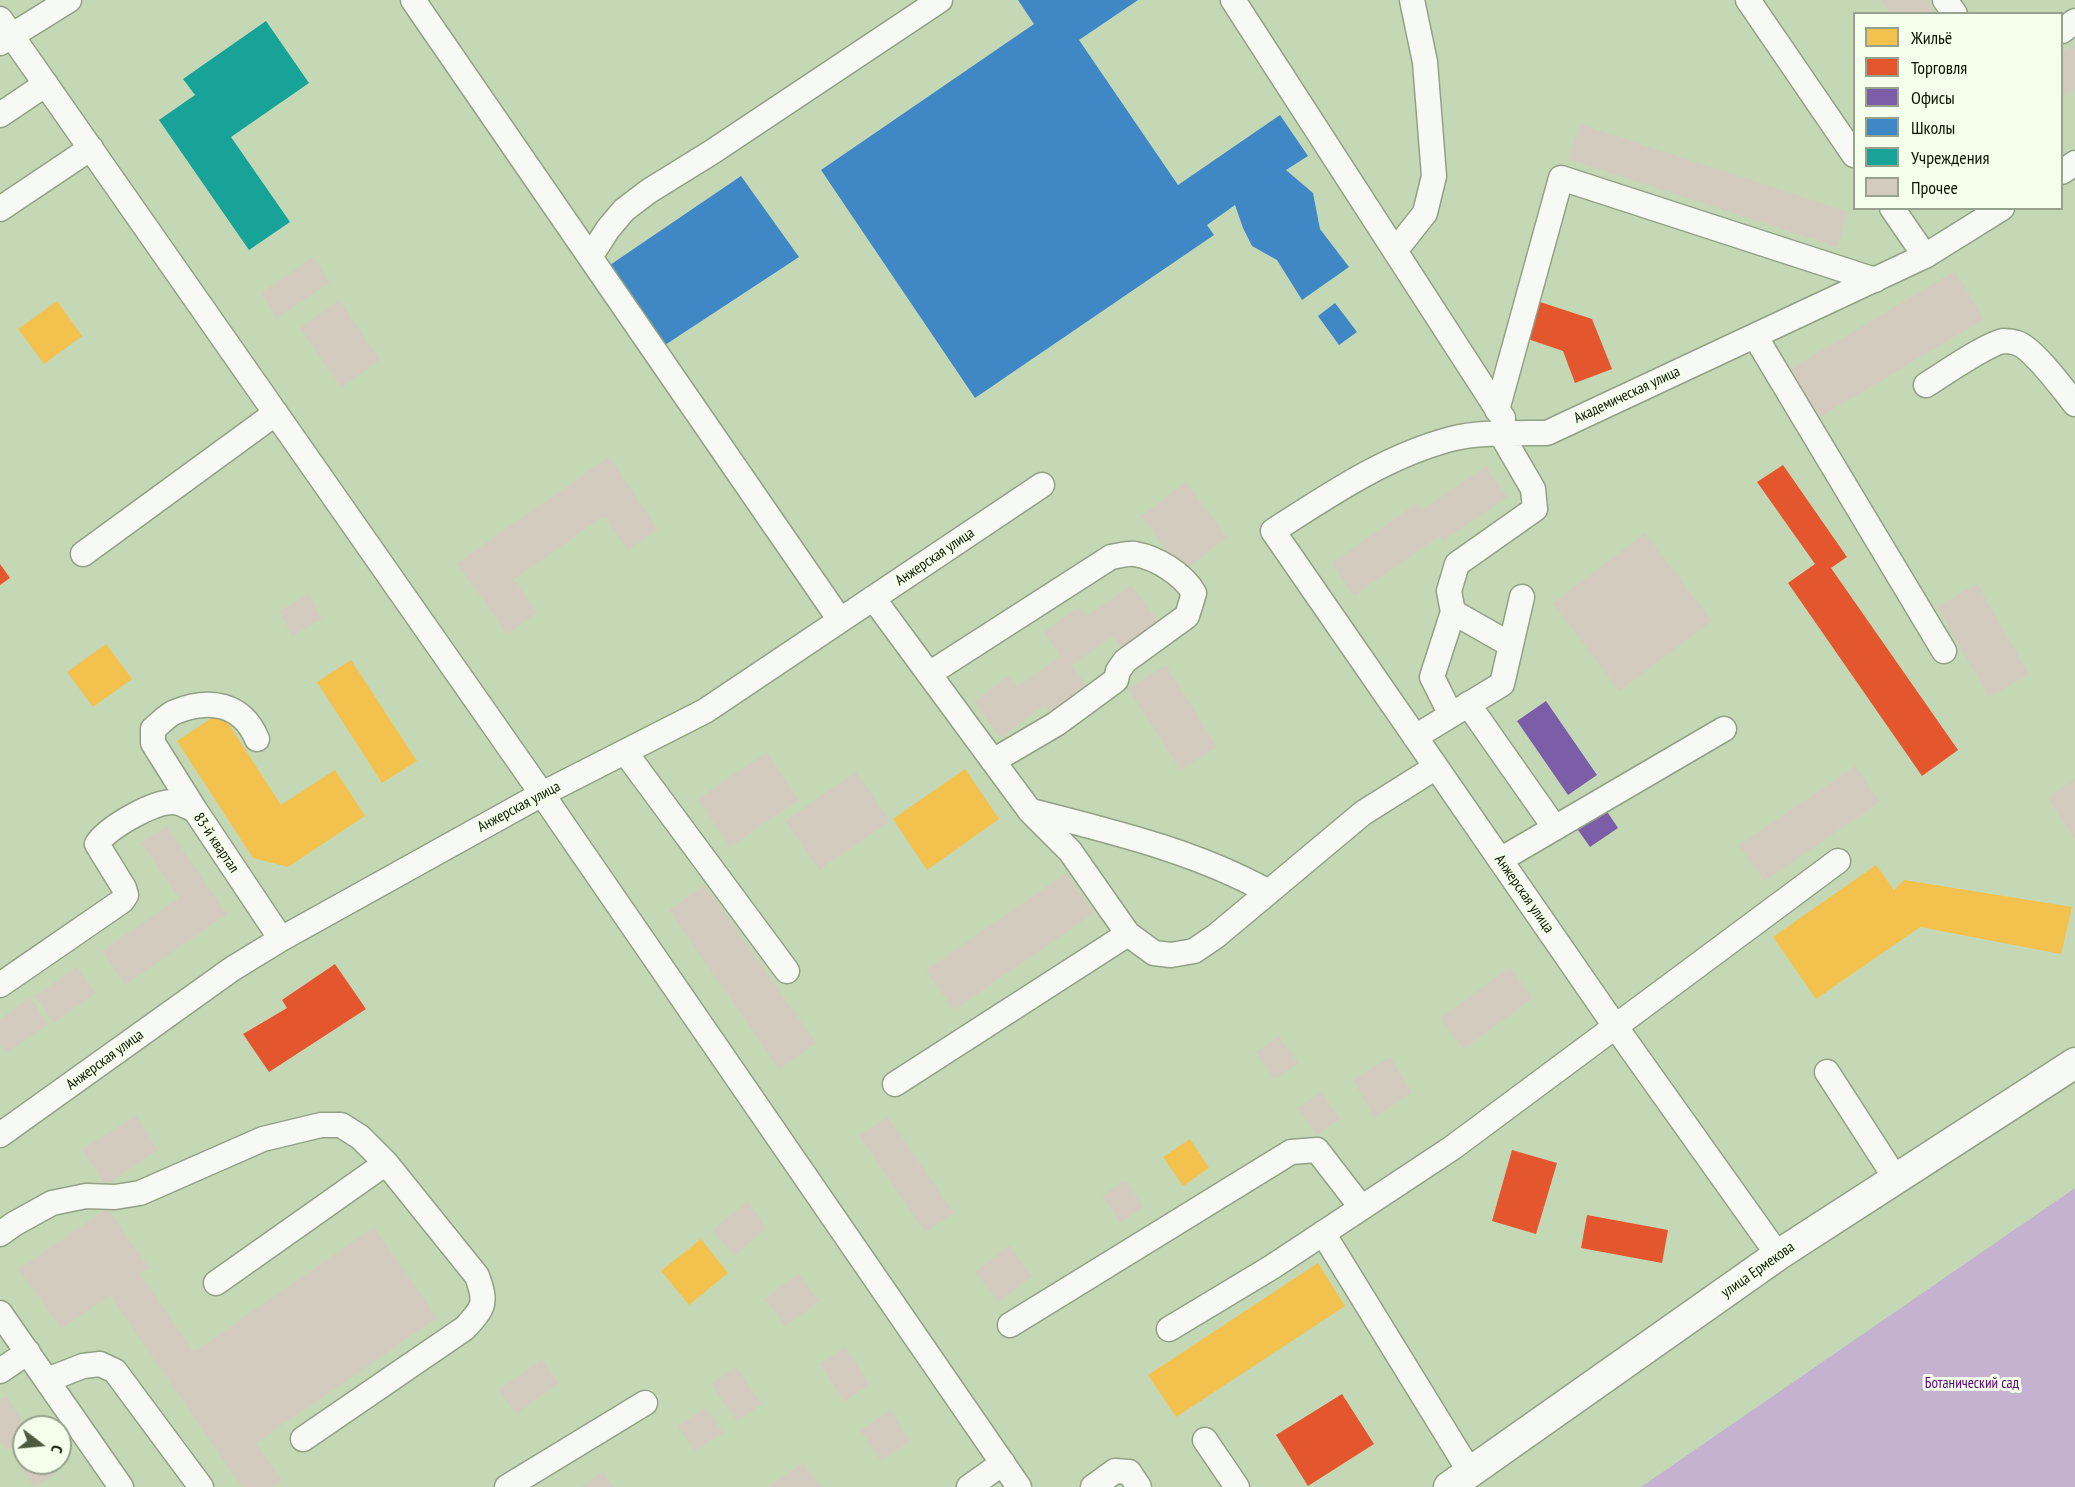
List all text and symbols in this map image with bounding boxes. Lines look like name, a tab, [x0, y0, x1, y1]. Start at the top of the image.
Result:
legend	[1853, 12, 2063, 210]
text: Жильё	[1911, 26, 1952, 49]
text: Торговля	[1911, 56, 1967, 79]
text: Офисы	[1911, 86, 1955, 109]
text: Школы	[1911, 116, 1955, 139]
text: Учреждения	[1911, 146, 1989, 169]
text: Прочее	[1911, 176, 1958, 199]
street label: Академическая улица	[1571, 363, 1683, 427]
street label: Анжерская улица	[892, 524, 978, 590]
street label: Анжерская улица	[475, 778, 563, 836]
street label: 83-й квартал	[189, 809, 243, 877]
street label: Анжерская улица	[1490, 851, 1558, 937]
street label: Анжерская улица	[63, 1026, 147, 1094]
street label: улица Ермекова	[1718, 1238, 1798, 1302]
park label: Ботанический сад	[1925, 1375, 2019, 1393]
north arrow	[12, 1415, 72, 1475]
text: С	[47, 1443, 68, 1456]

